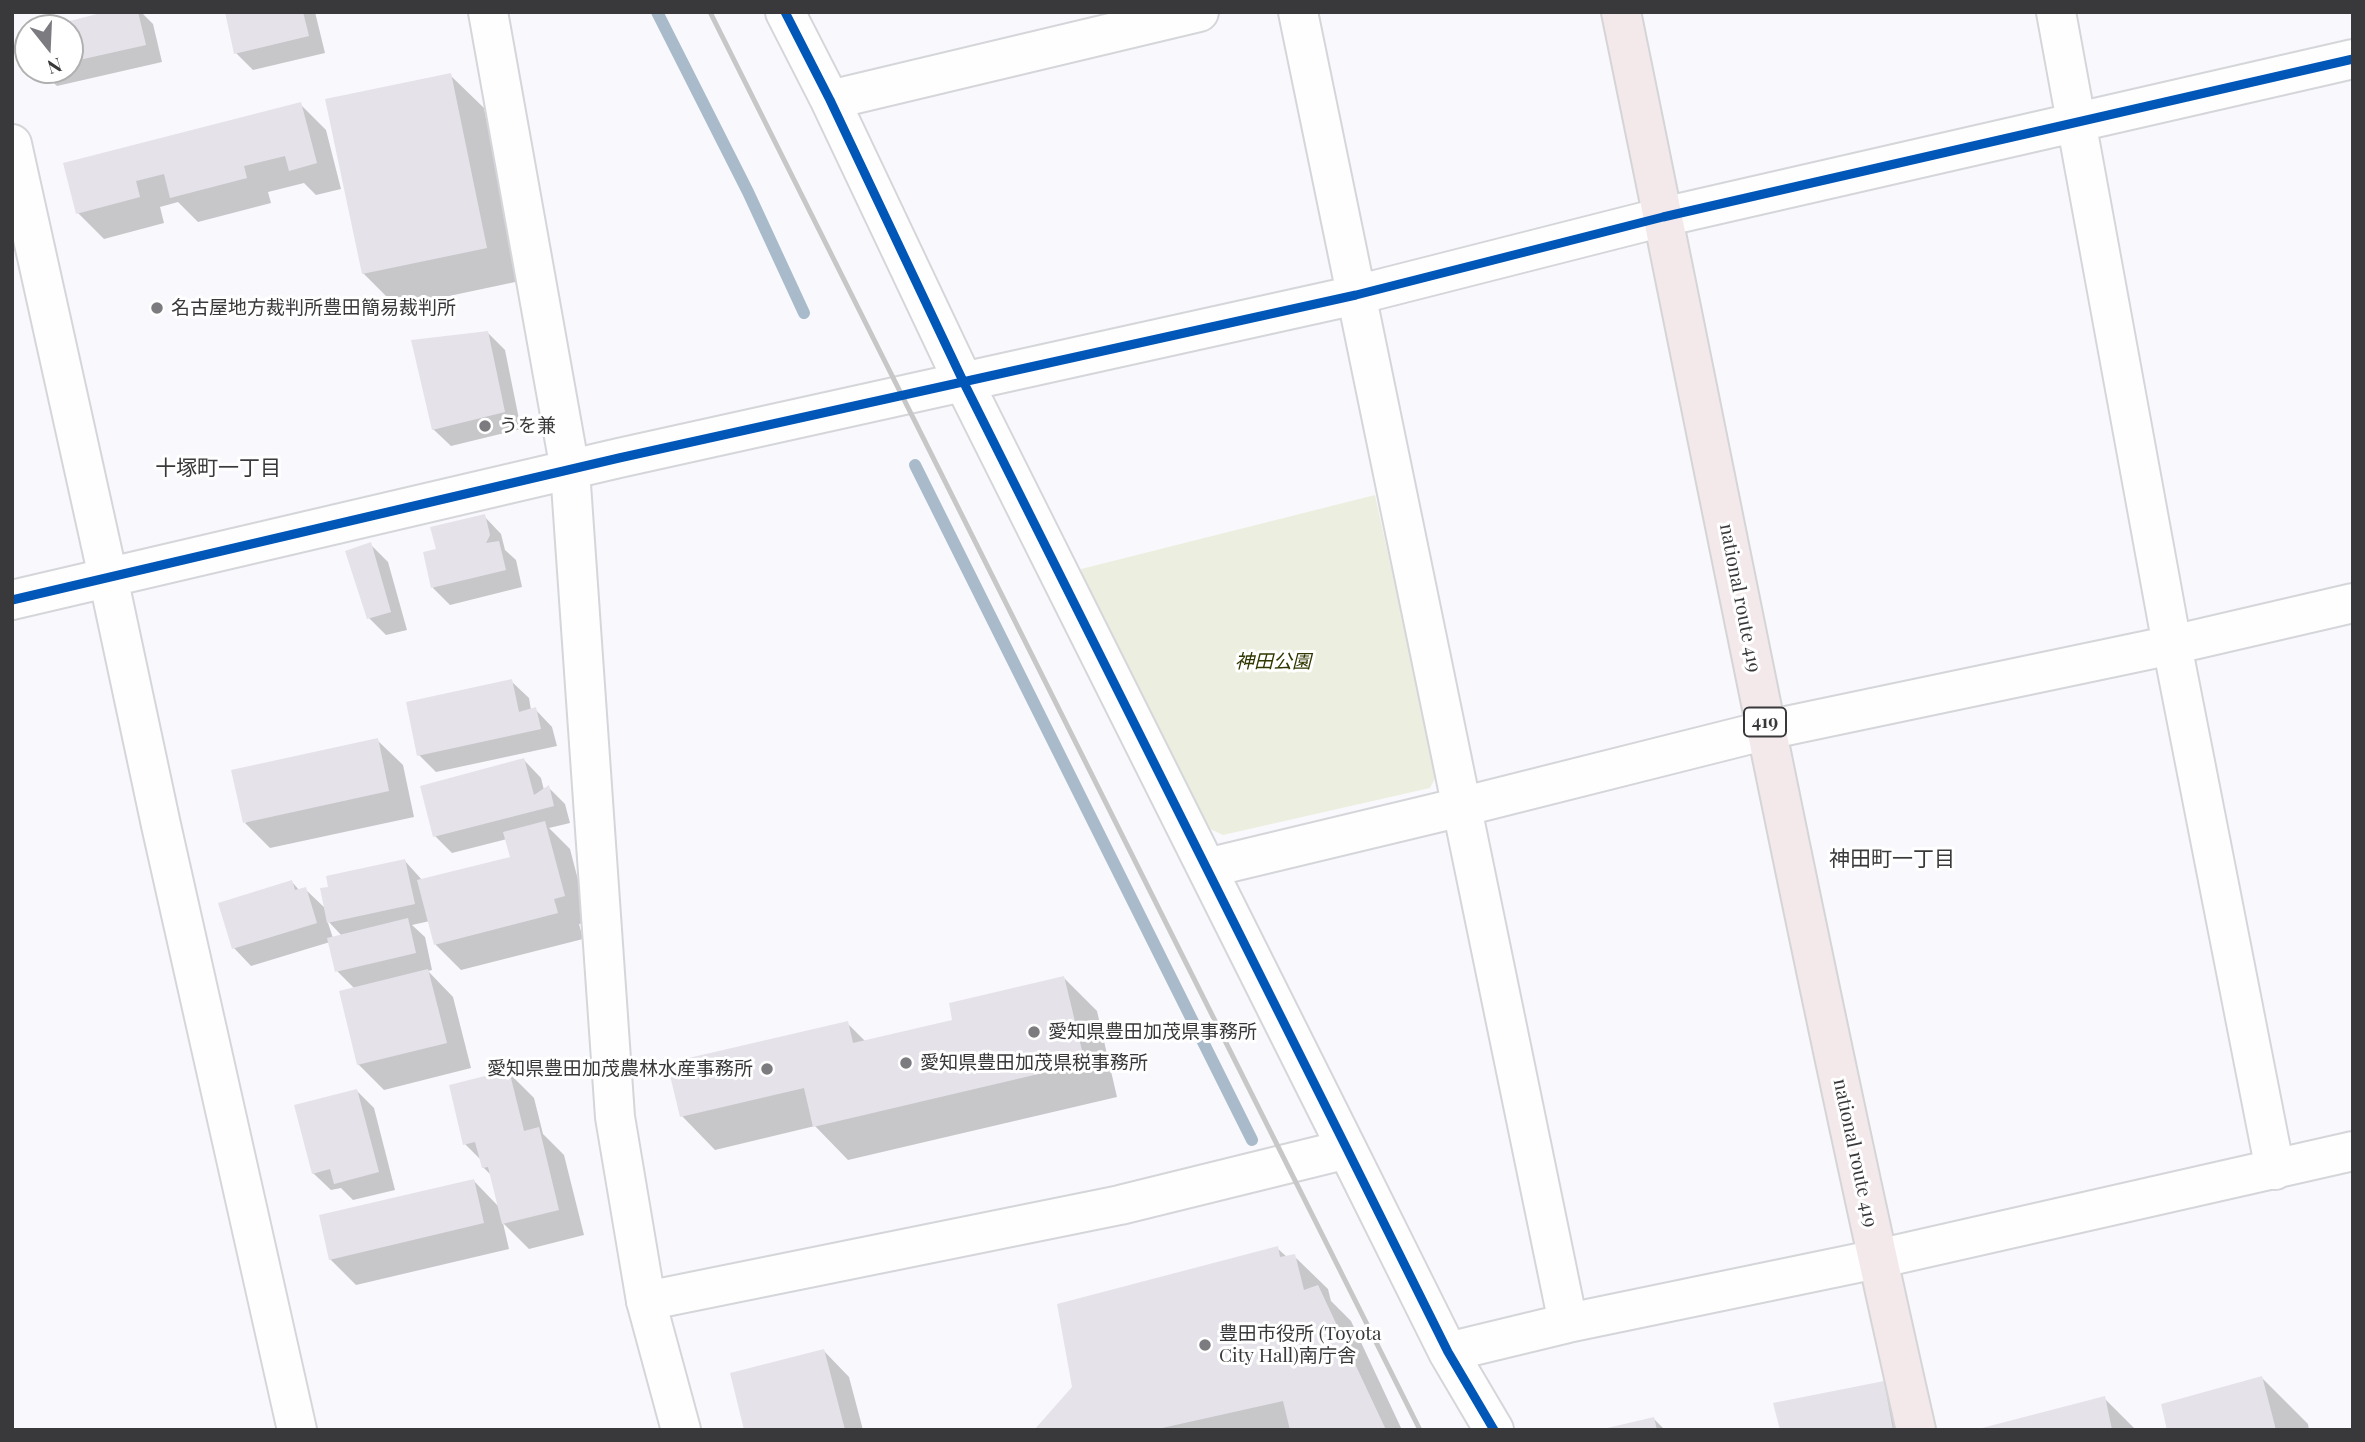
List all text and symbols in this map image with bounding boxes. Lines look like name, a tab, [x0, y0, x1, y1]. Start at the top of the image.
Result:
north arrow	[14, 14, 84, 84]
text: N	[44, 53, 65, 82]
place label: 名古屋地方裁判所豊田簡易裁判所	[171, 297, 456, 319]
marker: 名古屋地方裁判所豊田簡易裁判所	[149, 300, 165, 316]
place label: うを兼	[499, 415, 556, 437]
marker: うを兼	[477, 418, 493, 434]
district label: 十塚町一丁目	[155, 455, 281, 481]
street label: national route 419	[1714, 522, 1766, 674]
park label: 神田公園	[1235, 651, 1311, 673]
road number: 419	[1744, 708, 1786, 736]
district label: 神田町一丁目	[1829, 846, 1955, 872]
place label: 愛知県豊田加茂県事務所	[1048, 1021, 1257, 1043]
marker: 愛知県豊田加茂県事務所	[1026, 1024, 1042, 1040]
place label: 愛知県豊田加茂県税事務所	[920, 1052, 1148, 1074]
marker: 愛知県豊田加茂県税事務所	[898, 1055, 914, 1071]
place label: 愛知県豊田加茂農林水産事務所	[487, 1058, 753, 1080]
marker: 愛知県豊田加茂農林水産事務所	[759, 1061, 775, 1077]
street label: national route 419	[1828, 1077, 1882, 1229]
place label: 豊田市役所 (Toyota City Hall)南庁舎	[1219, 1323, 1382, 1367]
marker: 豊田市役所 (Toyota City Hall)南庁舎	[1197, 1337, 1213, 1353]

